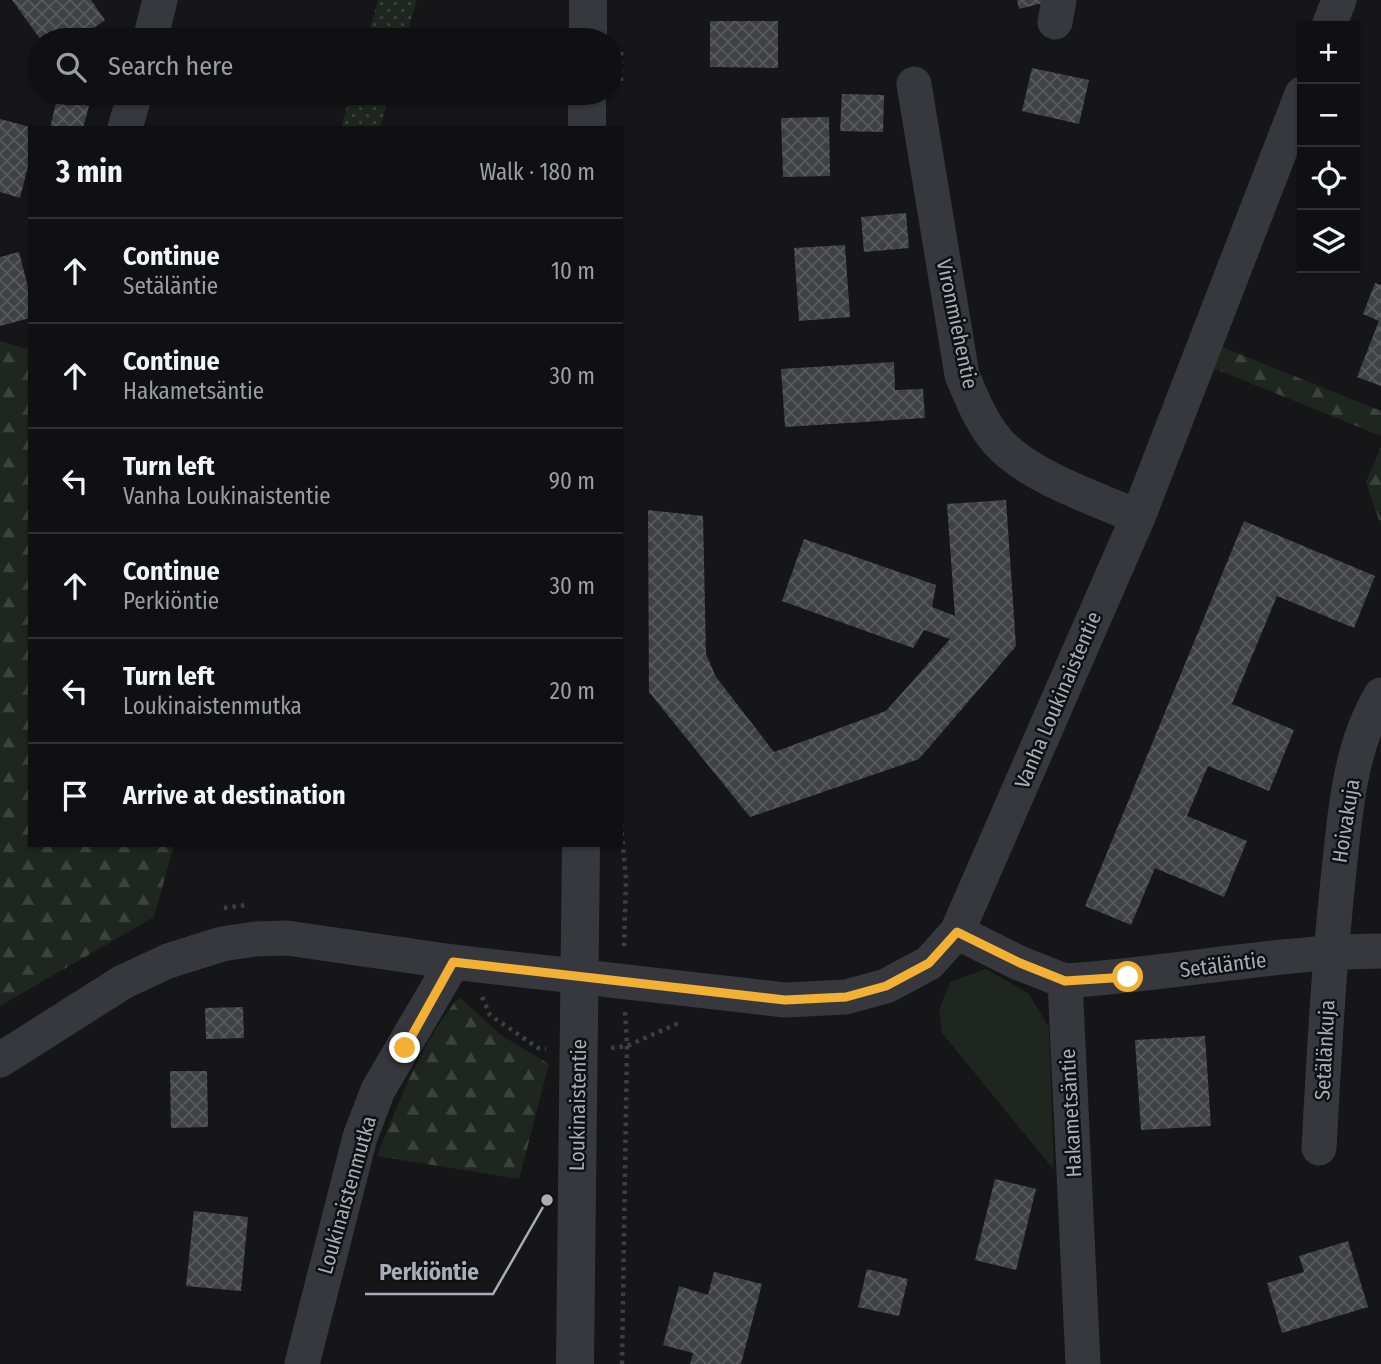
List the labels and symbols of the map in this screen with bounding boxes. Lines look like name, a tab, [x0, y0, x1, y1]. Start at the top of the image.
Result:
street label: Vironmiehentie	[931, 257, 983, 391]
street label: Vanha Loukinaistentie	[1009, 608, 1107, 792]
street label: Hoivakuja	[1327, 777, 1365, 865]
street label: Setäläntie	[1178, 947, 1268, 983]
route start	[1112, 961, 1143, 992]
street label: Setälänkuja	[1309, 999, 1341, 1101]
route end	[389, 1032, 420, 1063]
street label: Loukinaistentie	[564, 1039, 592, 1171]
street label: Hakametsäntie	[1055, 1048, 1087, 1178]
street label: Loukinaistenmutka	[312, 1113, 382, 1277]
callout: Perkiöntie	[365, 1250, 493, 1294]
text: Perkiöntie	[379, 1258, 479, 1286]

